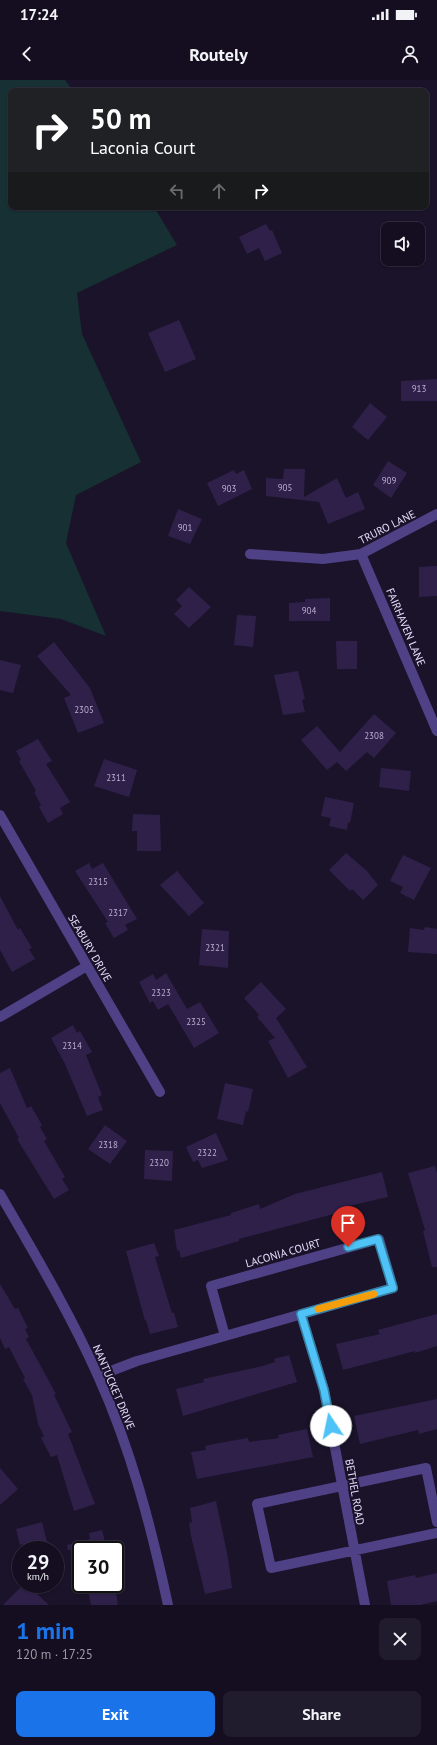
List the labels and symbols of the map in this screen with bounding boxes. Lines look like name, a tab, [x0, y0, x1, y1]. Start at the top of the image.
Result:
house number: 913	[412, 383, 426, 394]
house number: 909	[382, 475, 396, 486]
house number: 905	[278, 482, 292, 493]
house number: 903	[222, 483, 236, 494]
street label: TRURO LANE	[356, 507, 418, 547]
house number: 901	[178, 522, 192, 533]
street label: FAIRHAVEN LANE	[383, 586, 429, 668]
house number: 904	[302, 605, 316, 616]
house number: 2305	[74, 704, 94, 715]
house number: 2308	[364, 730, 384, 741]
house number: 2311	[106, 772, 126, 783]
house number: 2315	[88, 876, 108, 887]
house number: 2317	[108, 907, 128, 918]
street label: SEABURY DRIVE	[65, 912, 115, 984]
house number: 2321	[205, 942, 225, 953]
house number: 2323	[151, 987, 171, 998]
house number: 2325	[186, 1016, 206, 1027]
house number: 2314	[62, 1040, 82, 1051]
house number: 2318	[98, 1139, 118, 1150]
house number: 2322	[197, 1147, 217, 1158]
house number: 2320	[149, 1157, 169, 1168]
pin	[331, 1206, 365, 1247]
street label: LACONIA COURT	[244, 1236, 322, 1270]
street label: NANTUCKET DRIVE	[90, 1342, 138, 1432]
position arrow	[310, 1405, 352, 1447]
street label: BETHEL ROAD	[342, 1458, 368, 1526]
speed limit sign: 30	[72, 1541, 124, 1593]

